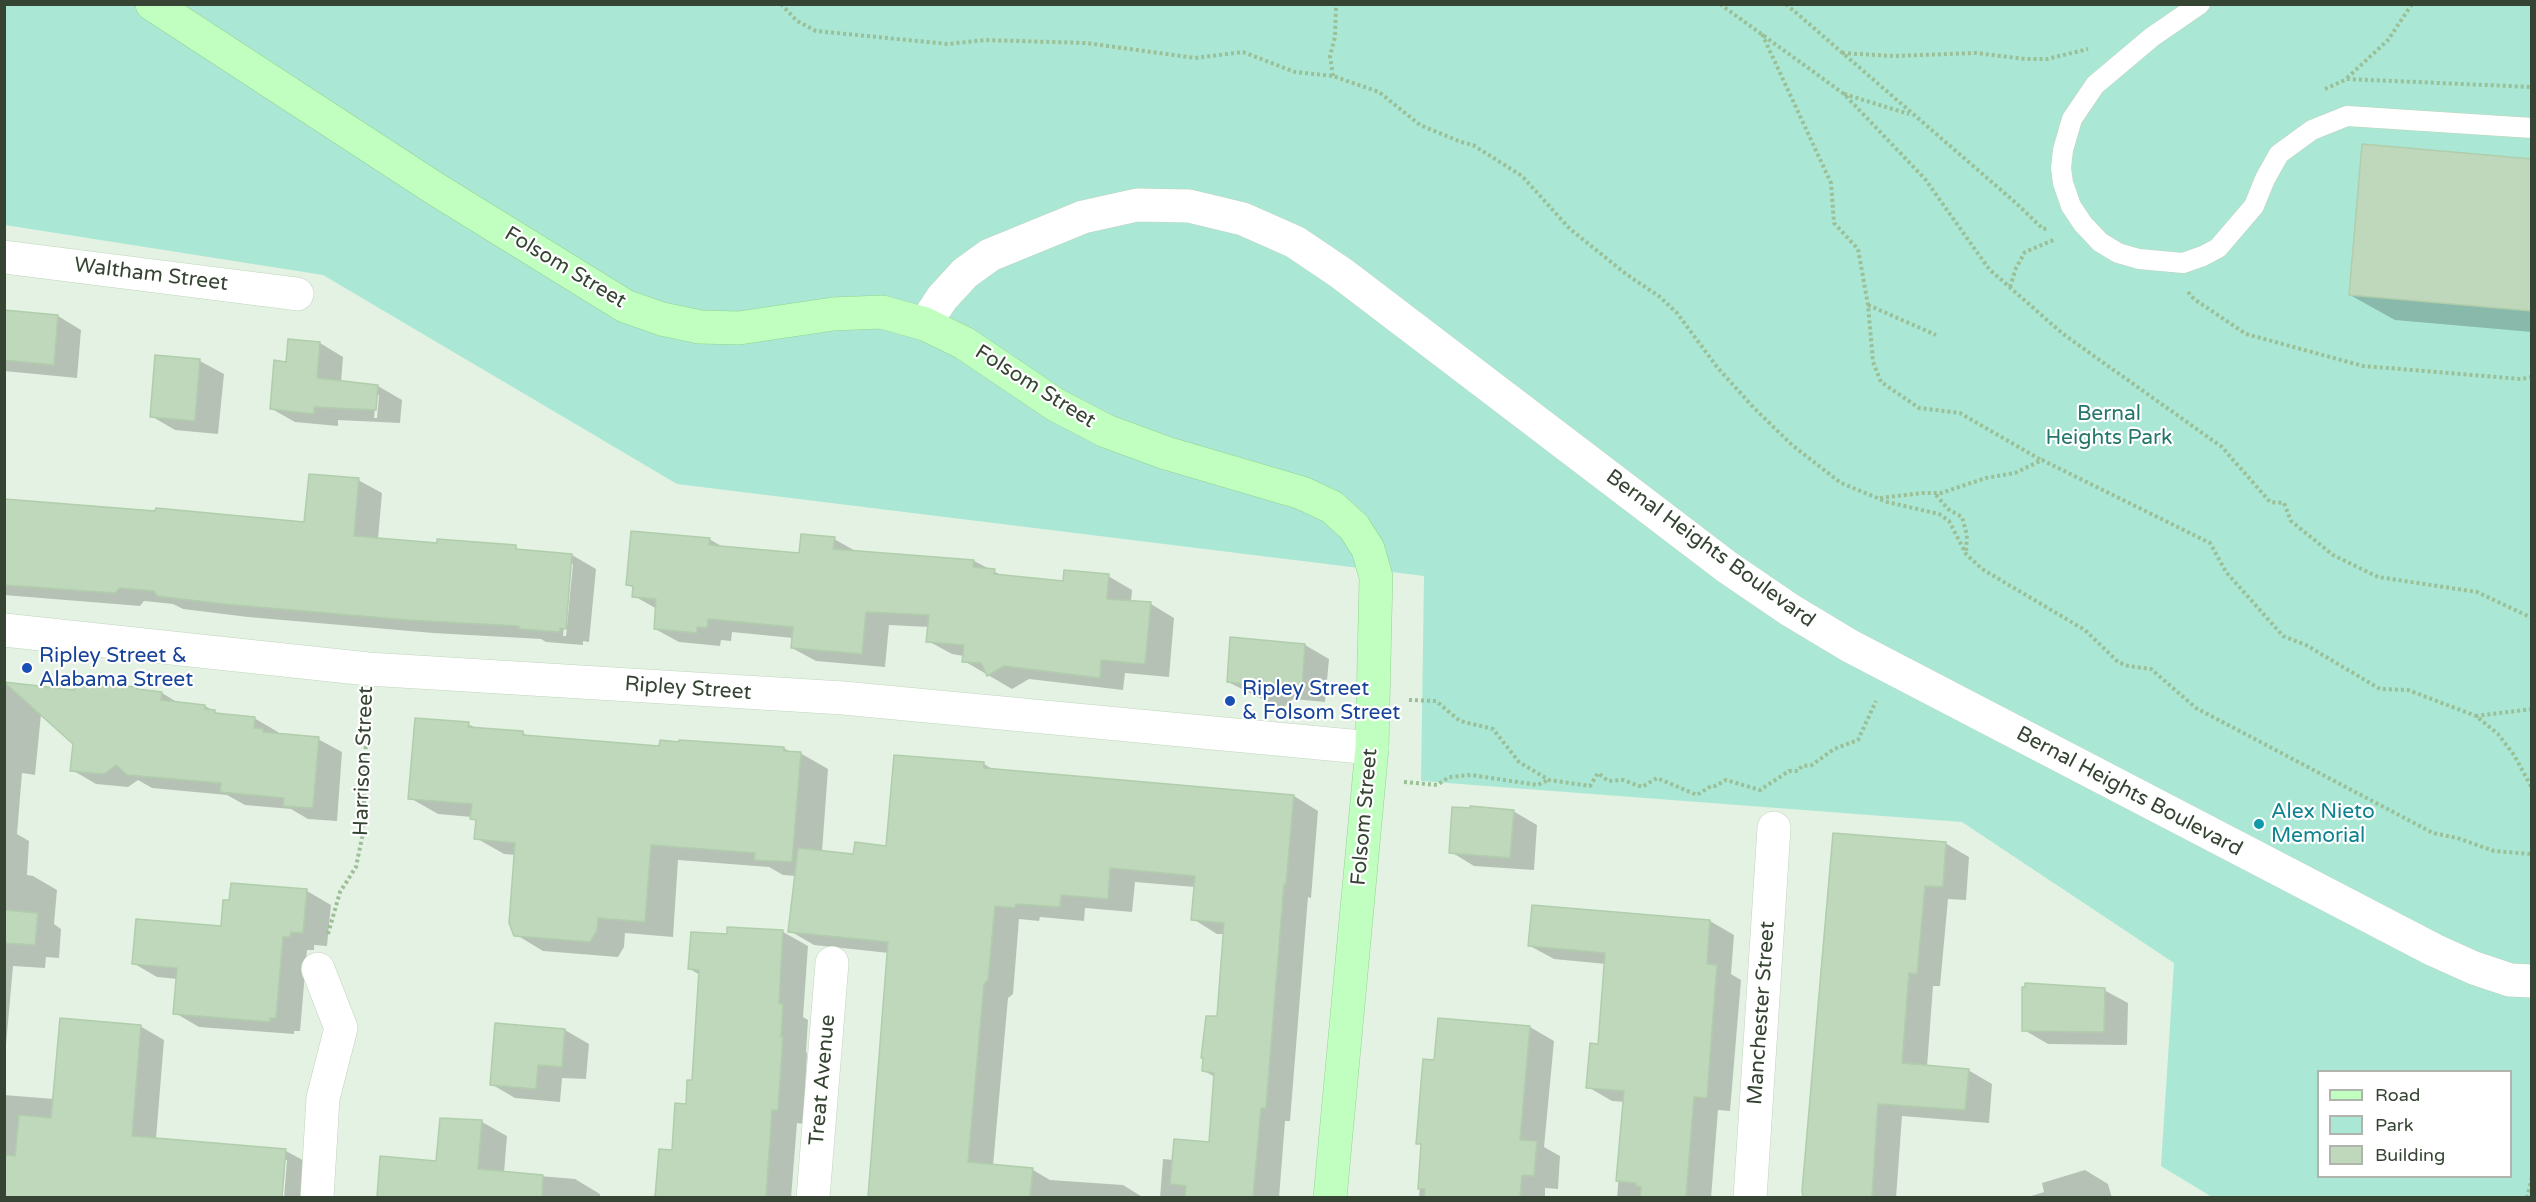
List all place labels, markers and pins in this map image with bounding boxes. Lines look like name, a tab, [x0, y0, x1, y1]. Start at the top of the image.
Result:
place label: Ripley Street & Alabama Street	[39, 643, 193, 693]
marker: Ripley Street & Alabama Street	[20, 661, 34, 675]
place label: Ripley Street & Folsom Street	[1242, 676, 1400, 726]
marker: Ripley Street & Folsom Street	[1223, 694, 1237, 708]
place label: Alex Nieto Memorial	[2271, 799, 2375, 849]
marker: Alex Nieto Memorial	[2252, 817, 2266, 831]

